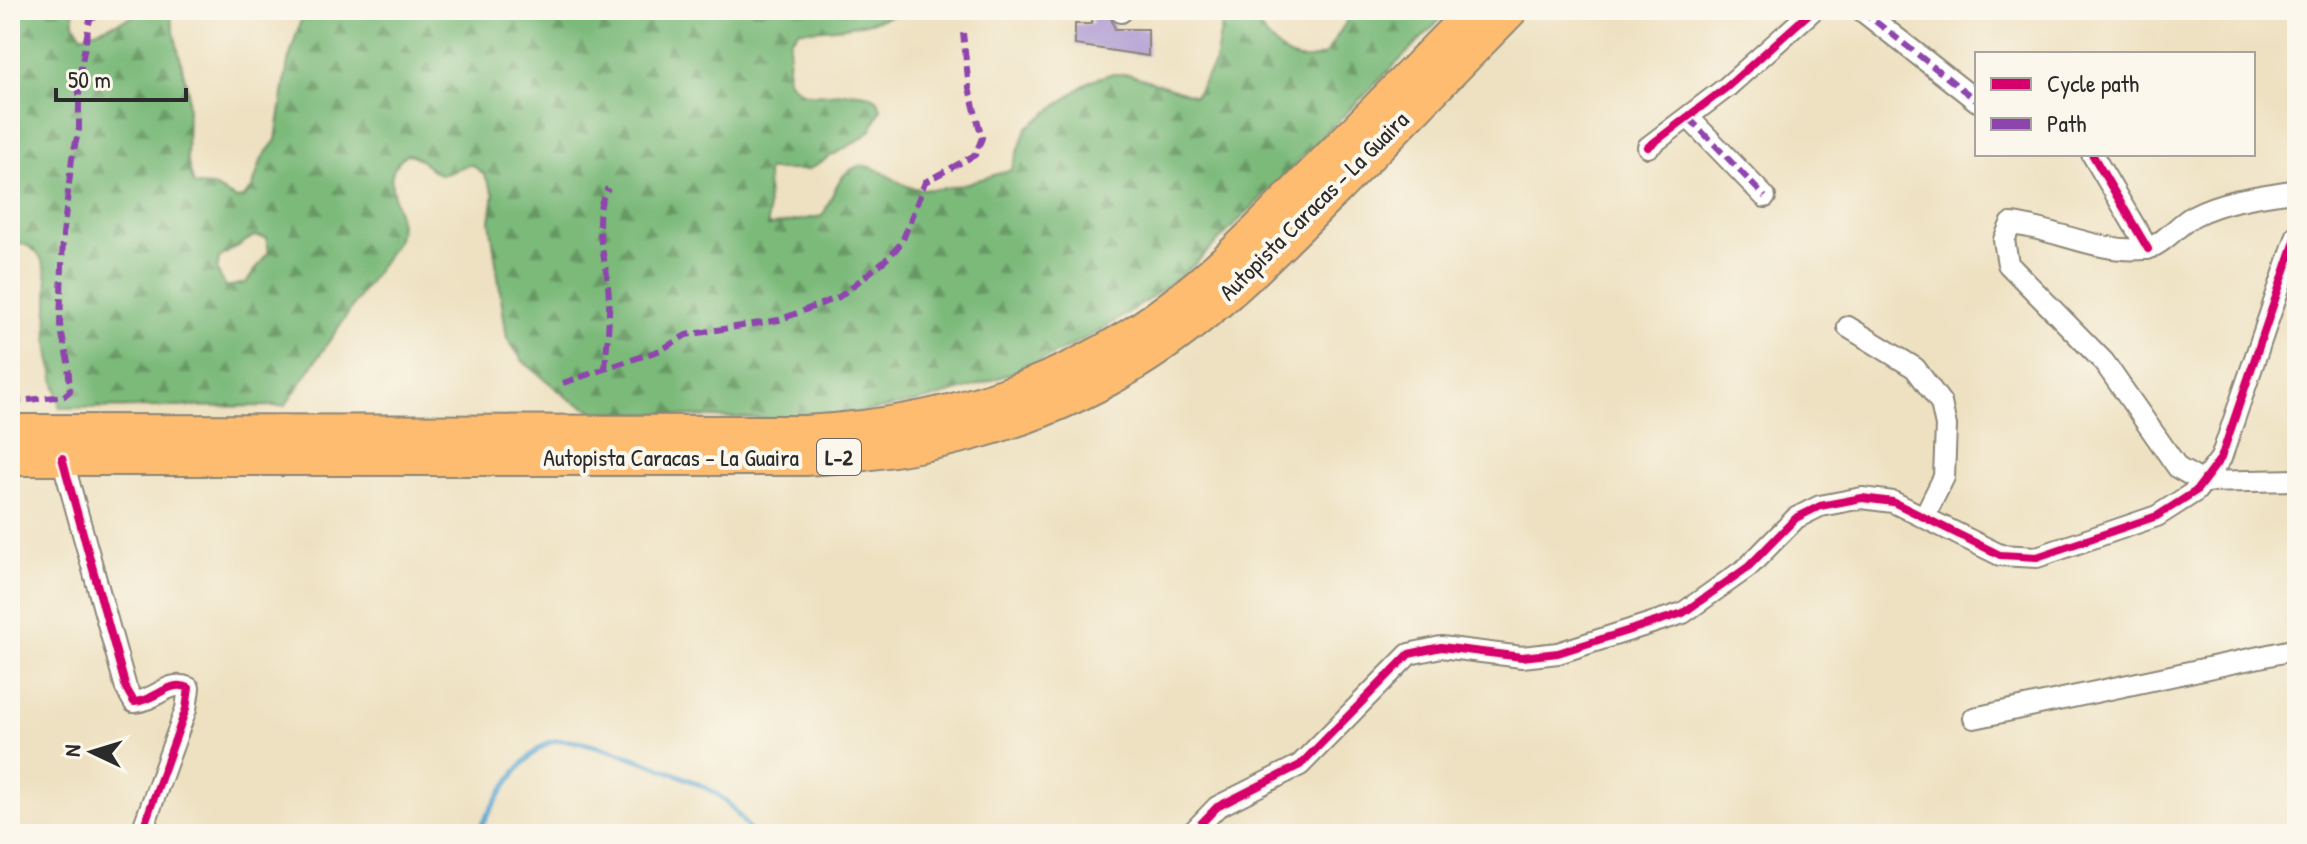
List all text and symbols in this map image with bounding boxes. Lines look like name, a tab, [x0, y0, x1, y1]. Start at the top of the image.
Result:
scale bar	[56, 52, 186, 102]
legend	[1975, 52, 2255, 156]
text: 50 m	[68, 63, 111, 95]
text: Cycle path	[2047, 67, 2139, 99]
street label: Autopista Caracas - La Guaira	[1212, 104, 1415, 307]
text: Path	[2047, 107, 2086, 139]
road number: L-2	[817, 439, 861, 475]
street label: Autopista Caracas - La Guaira	[543, 441, 799, 473]
north arrow	[52, 712, 132, 792]
text: N	[57, 743, 87, 757]

